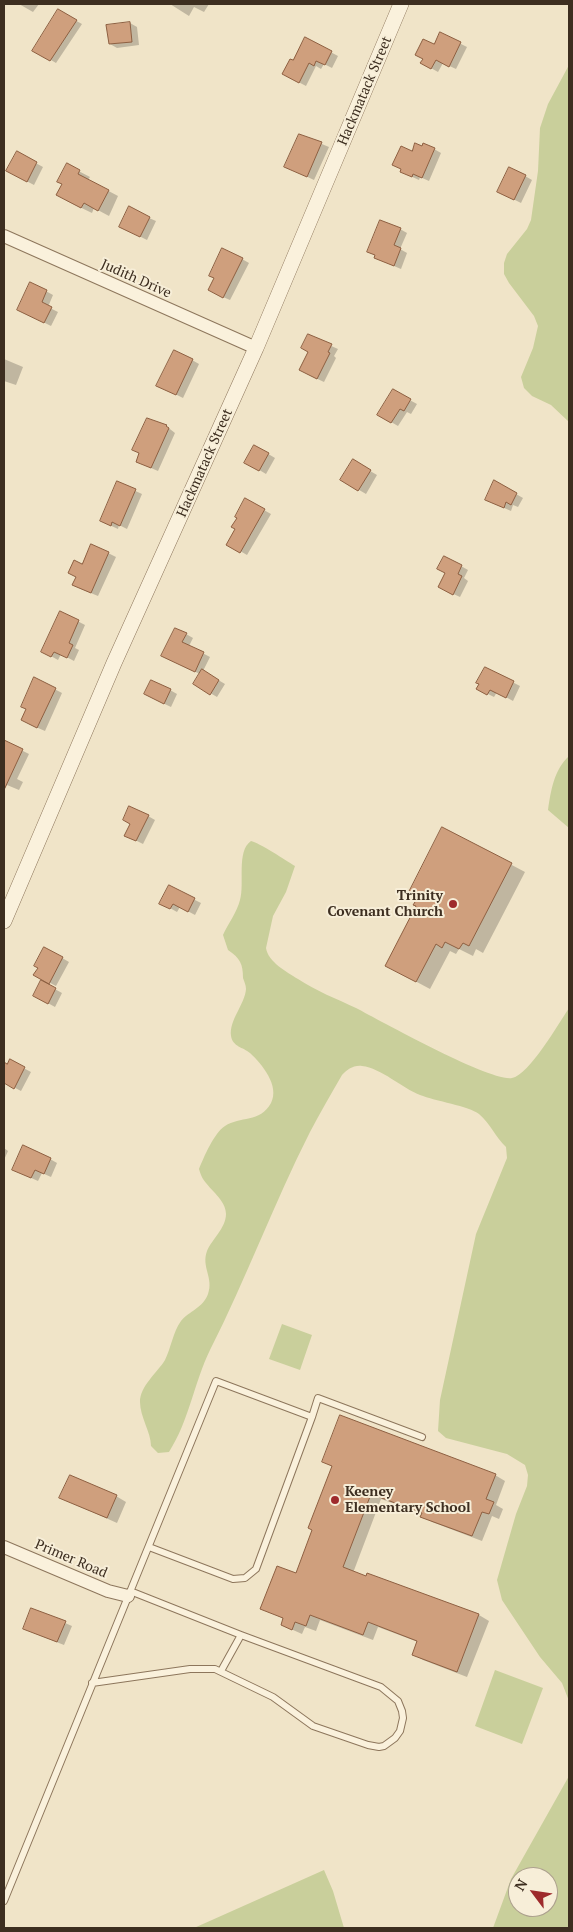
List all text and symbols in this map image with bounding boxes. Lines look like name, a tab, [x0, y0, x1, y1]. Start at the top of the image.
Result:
street label: Hackmatack Street	[334, 34, 396, 148]
street label: Judith Drive	[98, 256, 174, 302]
street label: Hackmatack Street	[174, 406, 236, 520]
place label: Trinity Covenant Church	[327, 888, 443, 920]
marker: Trinity Covenant Church	[447, 898, 459, 910]
place label: Keeney Elementary School	[345, 1484, 471, 1516]
marker: Keeney Elementary School	[329, 1494, 341, 1506]
street label: Primer Road	[32, 1536, 110, 1582]
north arrow	[508, 1867, 558, 1917]
text: N	[510, 1875, 531, 1894]

